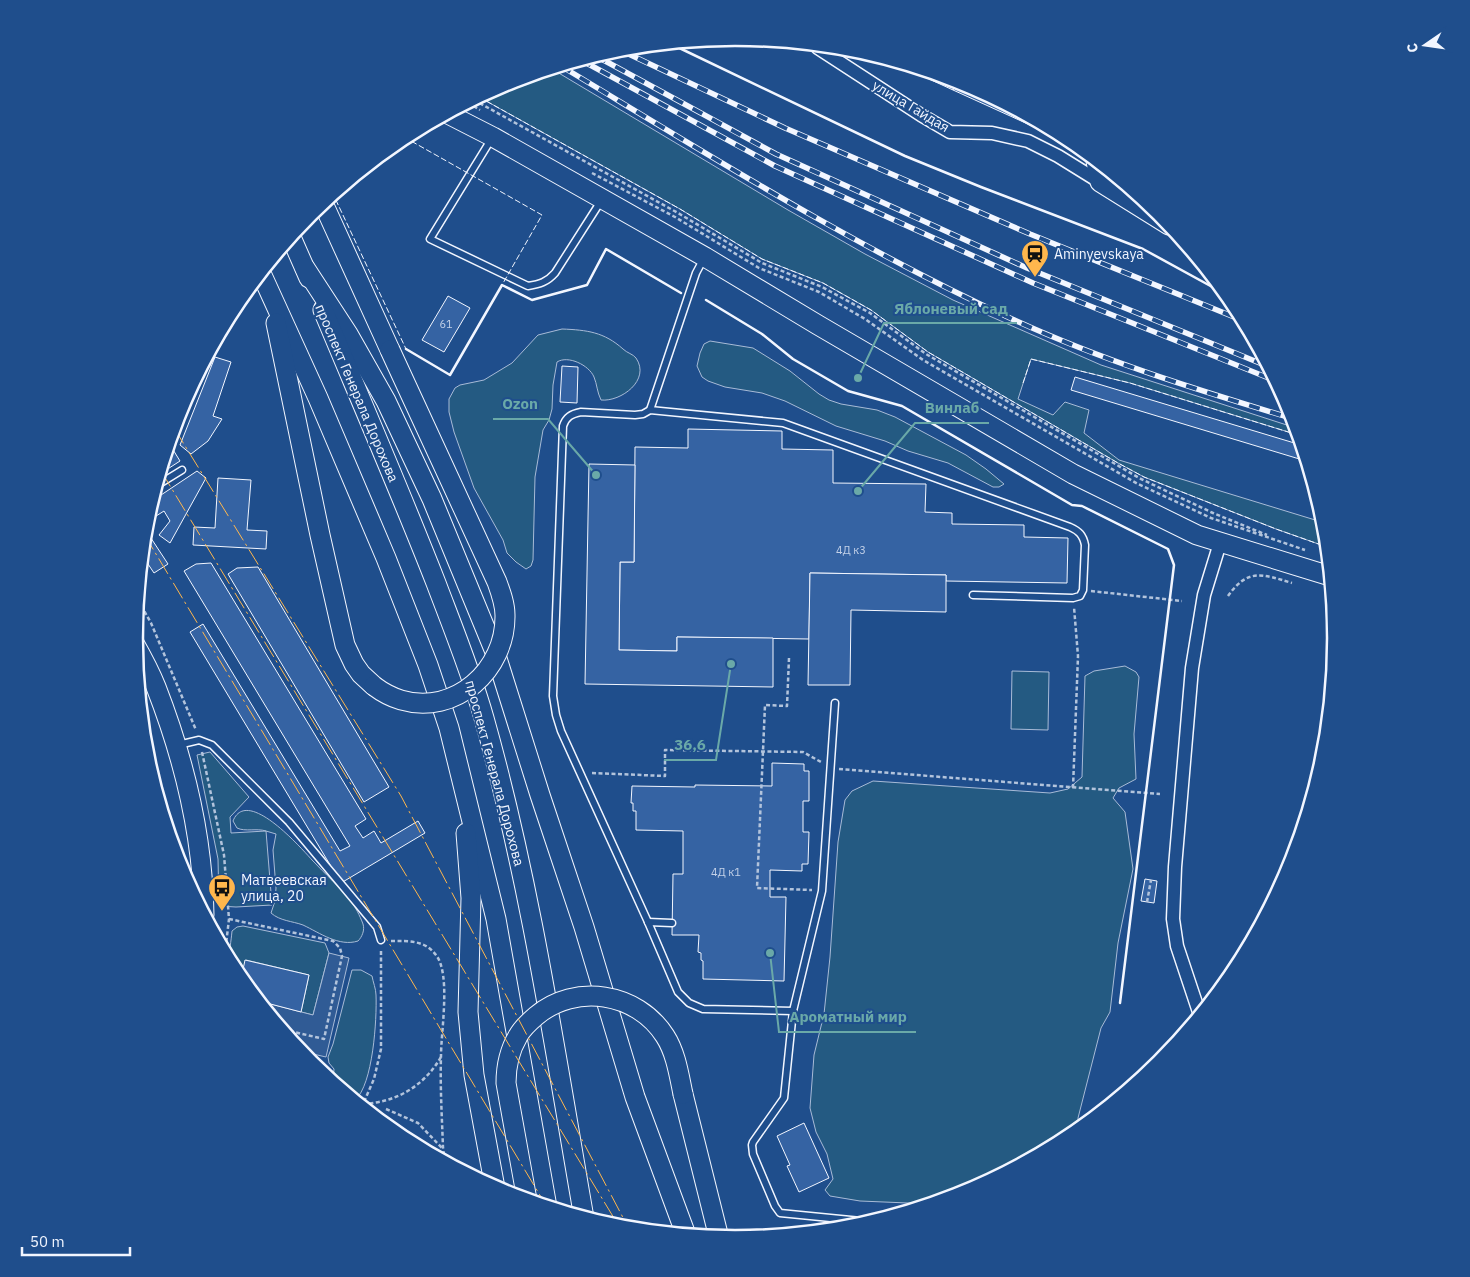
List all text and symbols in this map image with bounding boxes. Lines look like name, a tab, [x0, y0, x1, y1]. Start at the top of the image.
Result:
north arrow	[1400, 20, 1450, 70]
text: С	[1403, 41, 1422, 54]
street label: улица Гайдая	[869, 76, 953, 136]
station icon: Aminyevskaya	[1020, 239, 1050, 278]
place label: Aminyevskaya	[1054, 245, 1144, 263]
callout: Яблоневый сад	[884, 293, 1017, 323]
text: Яблоневый сад	[894, 299, 1008, 318]
street label: проспект Генерала Дорохова	[311, 301, 403, 485]
house number: 61	[439, 317, 453, 331]
callout: Ozon	[493, 389, 548, 419]
callout: Винлаб	[915, 393, 989, 423]
text: Ozon	[502, 394, 538, 413]
text: Винлаб	[925, 398, 979, 417]
house number: 4Д к3	[836, 543, 866, 557]
street label: проспект Генерала Дорохова	[462, 678, 529, 868]
callout: 36,6	[664, 730, 716, 760]
text: 36,6	[674, 735, 706, 754]
house number: 4Д к1	[711, 865, 741, 879]
place label: Матвеевская улица, 20	[241, 871, 327, 905]
bus stop icon: Матвеевская улица, 20	[207, 873, 237, 912]
callout: Ароматный мир	[779, 1002, 916, 1032]
text: Ароматный мир	[789, 1007, 907, 1026]
scale bar	[22, 1224, 130, 1256]
text: 50 m	[30, 1232, 65, 1251]

